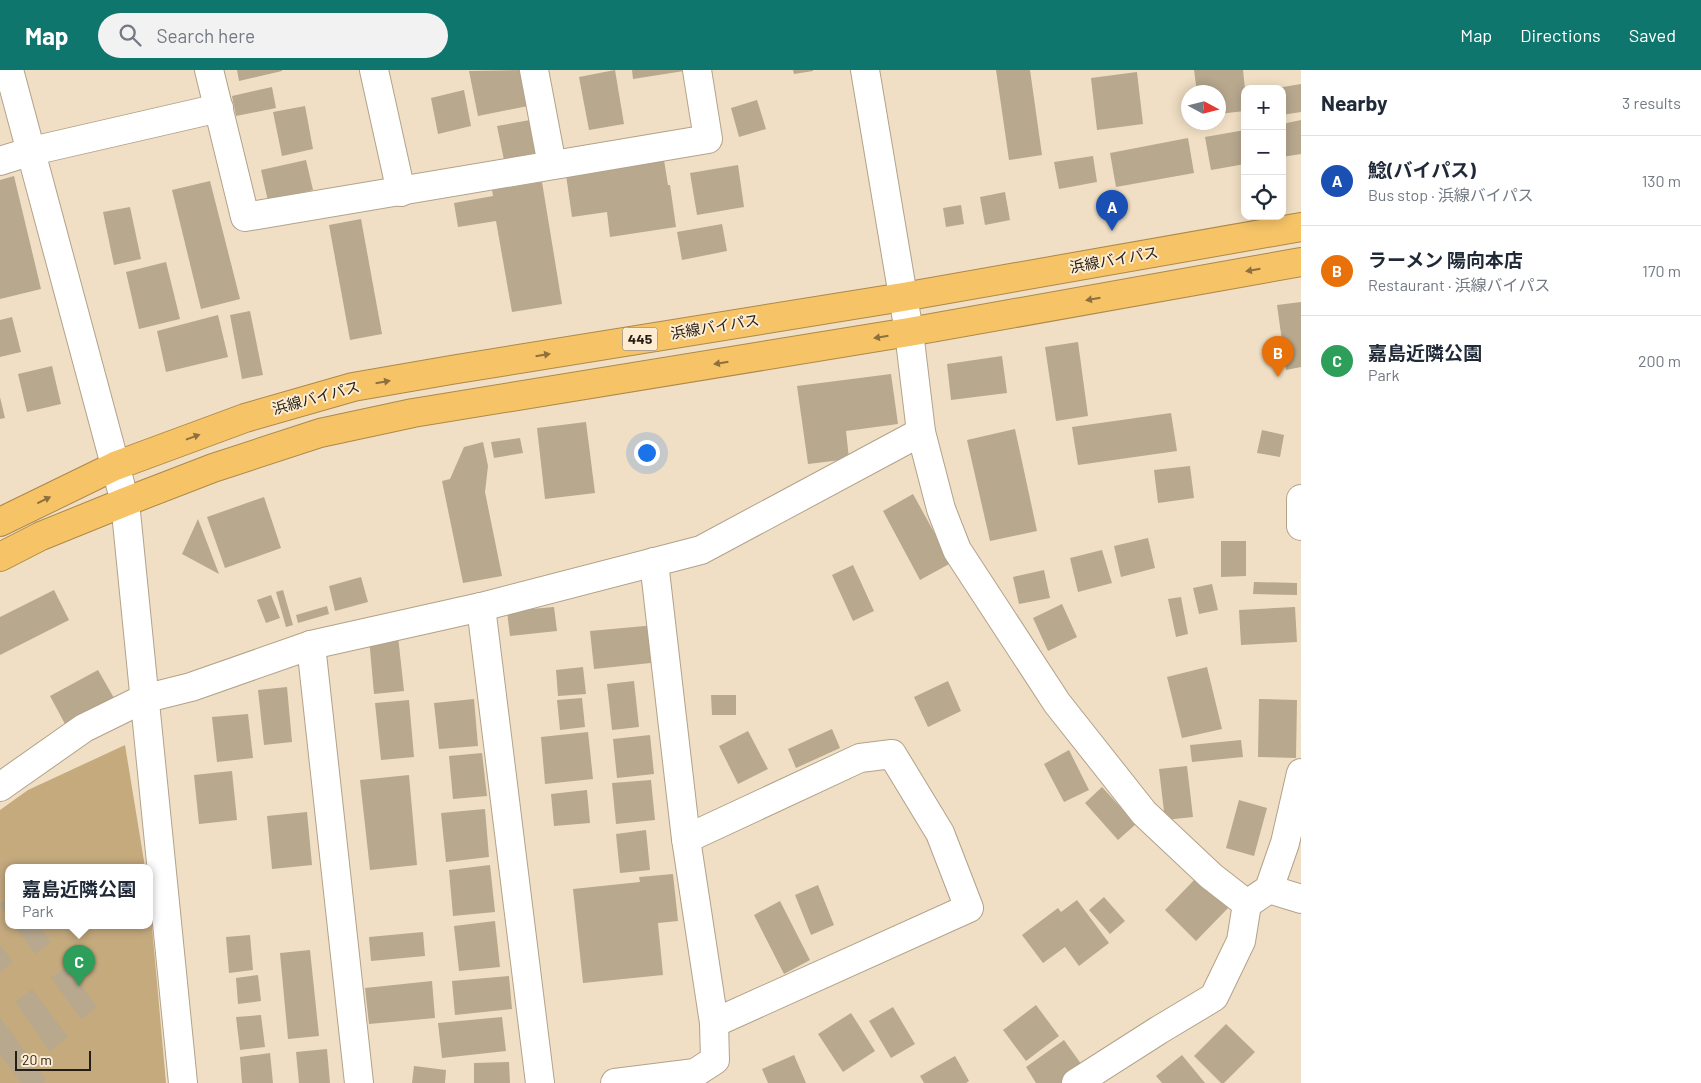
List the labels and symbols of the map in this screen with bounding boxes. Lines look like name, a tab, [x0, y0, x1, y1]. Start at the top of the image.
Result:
north arrow	[1181, 85, 1226, 130]
pin: A	[1096, 190, 1128, 231]
street label: 浜線バイパス	[1068, 242, 1160, 276]
one-way arrow	[1245, 267, 1261, 275]
one-way arrow	[1085, 296, 1101, 304]
street label: 浜線バイパス	[669, 310, 761, 342]
road number: 445	[622, 328, 658, 350]
one-way arrow	[873, 333, 889, 341]
pin: B	[1262, 336, 1294, 377]
one-way arrow	[535, 351, 551, 359]
one-way arrow	[713, 359, 729, 367]
street label: 浜線バイパス	[270, 377, 361, 417]
one-way arrow	[375, 378, 391, 386]
one-way arrow	[186, 433, 201, 441]
your location	[634, 440, 660, 466]
one-way arrow	[36, 496, 51, 504]
pin: C	[63, 945, 95, 986]
scale bar	[15, 1048, 91, 1071]

